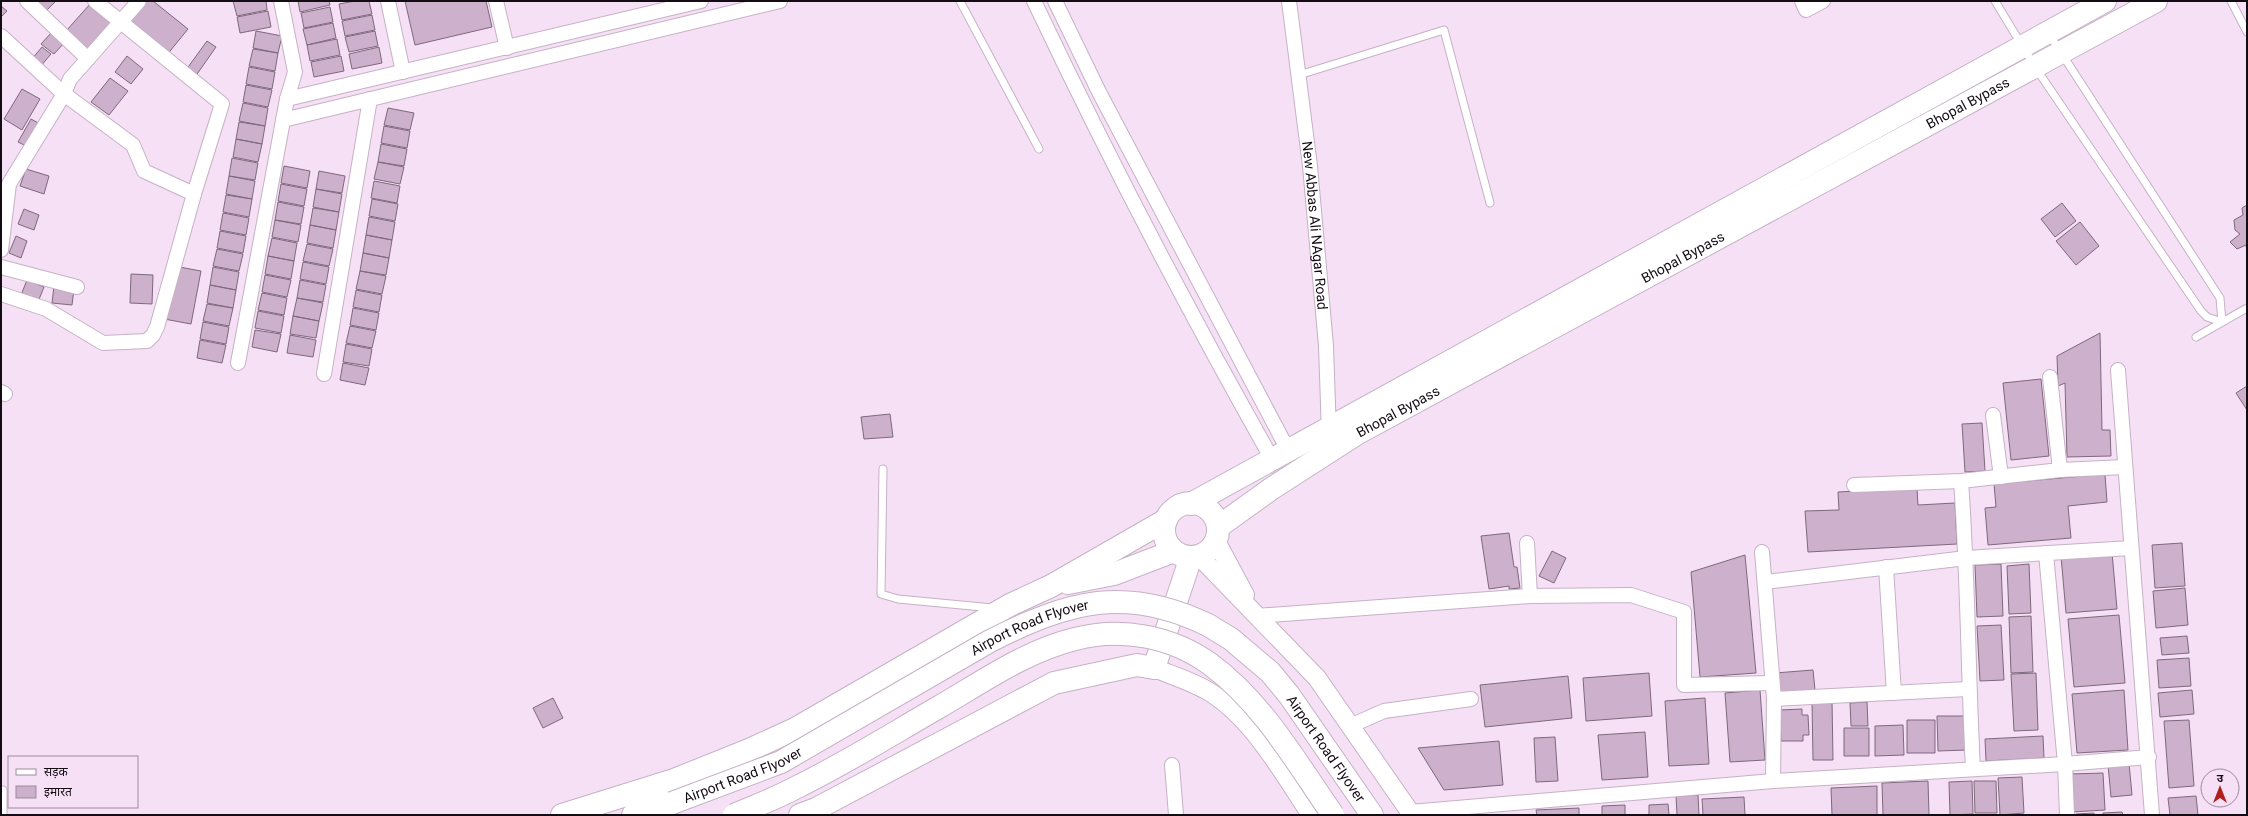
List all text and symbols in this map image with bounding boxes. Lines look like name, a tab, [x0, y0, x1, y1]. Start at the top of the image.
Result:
street label: Bhopal Bypass	[1923, 74, 2012, 132]
street label: New Abbas Ali NAgar Road	[1299, 140, 1331, 310]
street label: Bhopal Bypass	[1638, 228, 1727, 286]
street label: Bhopal Bypass	[1354, 382, 1442, 440]
street label: Airport Road Flyover	[968, 596, 1090, 659]
street label: Airport Road Flyover	[1284, 692, 1369, 805]
street label: Airport Road Flyover	[681, 744, 805, 806]
legend	[8, 756, 138, 808]
text: सड़क	[44, 765, 69, 779]
north arrow	[2200, 768, 2240, 808]
text: उ	[2217, 772, 2224, 785]
text: इमारत	[44, 785, 73, 799]

